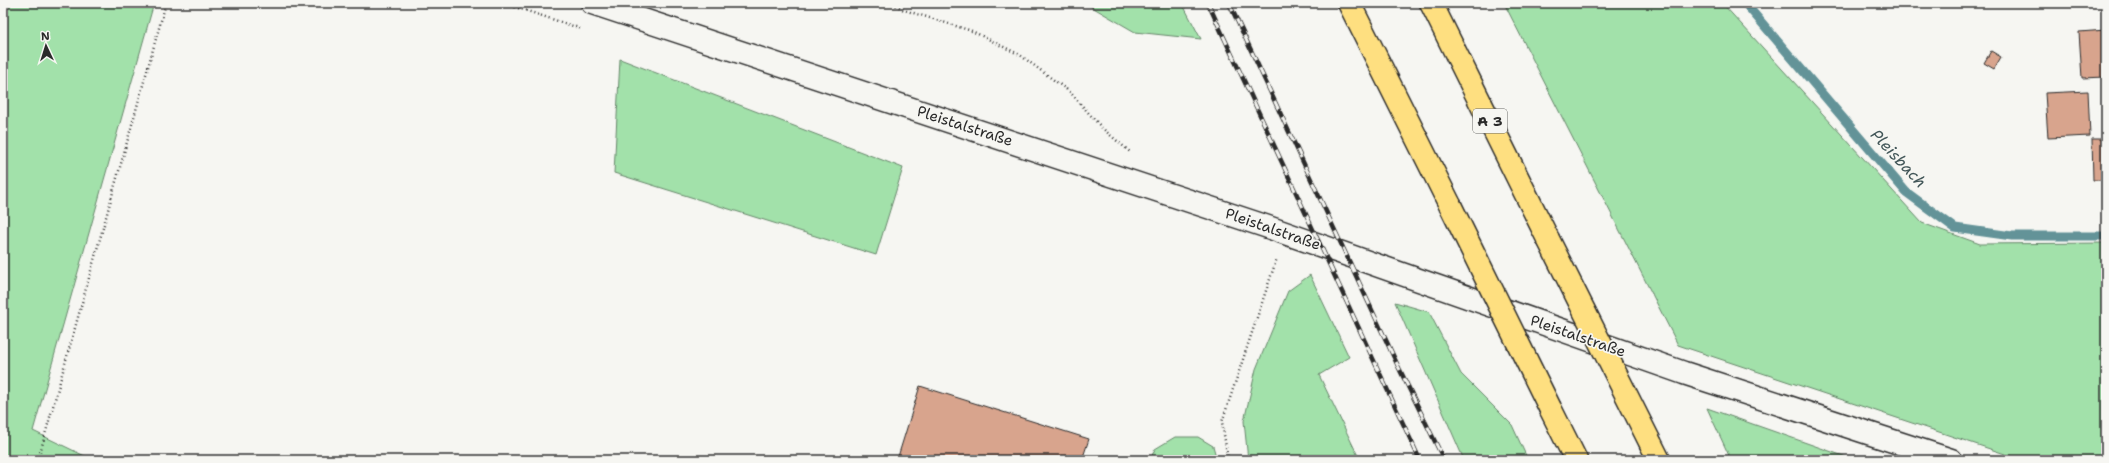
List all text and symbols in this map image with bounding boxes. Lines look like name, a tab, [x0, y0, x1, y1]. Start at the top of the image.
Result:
north arrow	[26, 26, 66, 66]
text: N	[40, 29, 50, 44]
street label: Pleistalstraße	[914, 101, 1016, 151]
road number: A 3	[1473, 109, 1507, 133]
water label: Pleisbach	[1866, 125, 1931, 192]
street label: Pleistalstraße	[1223, 203, 1323, 255]
street label: Pleistalstraße	[1528, 310, 1628, 362]

